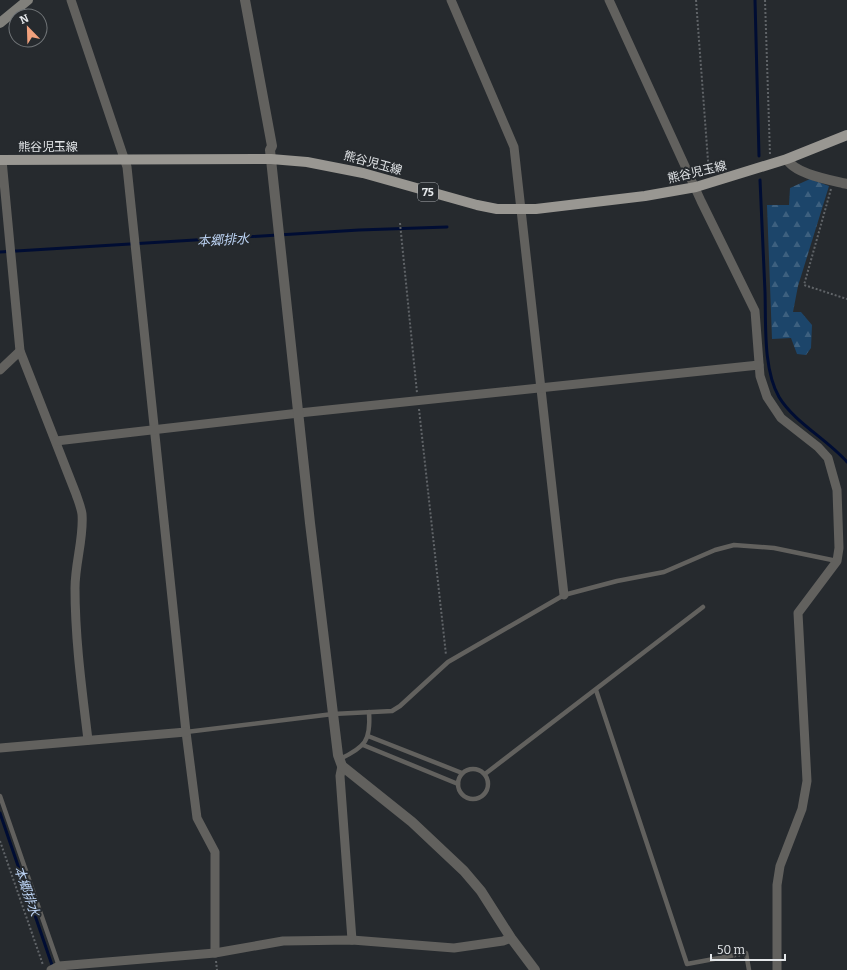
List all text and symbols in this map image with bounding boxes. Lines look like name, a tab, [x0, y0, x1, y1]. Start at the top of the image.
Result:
north arrow	[8, 8, 48, 48]
text: N	[18, 11, 31, 27]
street label: 熊谷児玉線	[18, 140, 78, 154]
street label: 熊谷児玉線	[342, 148, 404, 178]
street label: 熊谷児玉線	[666, 158, 728, 186]
road number: 75	[418, 183, 438, 201]
water label: 本郷排水	[197, 231, 251, 249]
water label: 本郷排水	[11, 864, 43, 920]
scale bar	[711, 936, 785, 962]
text: 50 m	[717, 943, 746, 957]

